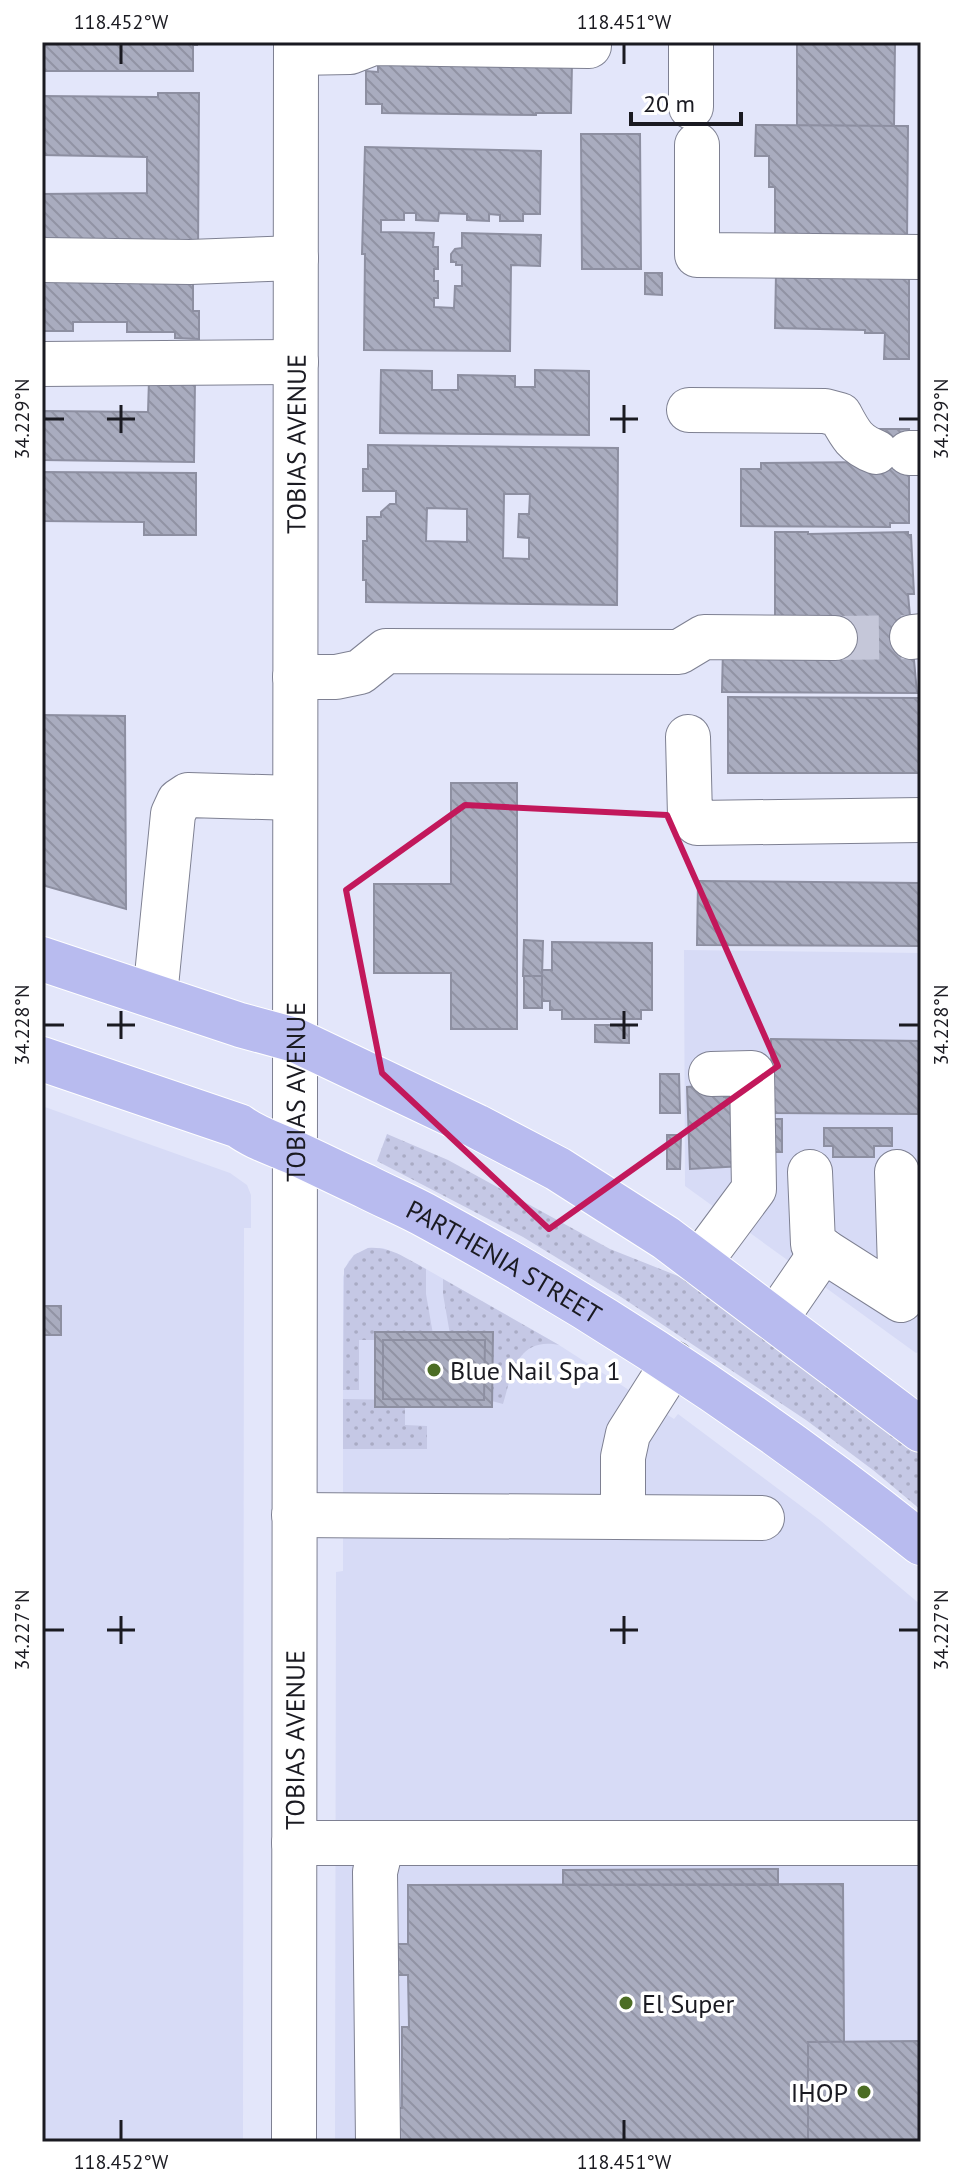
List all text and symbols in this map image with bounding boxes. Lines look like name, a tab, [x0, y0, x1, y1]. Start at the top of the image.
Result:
text: 118.452°W	[74, 9, 169, 35]
text: 118.451°W	[577, 9, 672, 35]
scale bar	[631, 76, 741, 126]
text: 20 m	[643, 88, 695, 119]
street label: TOBIAS AVENUE	[279, 354, 312, 534]
text: 34.229°N	[9, 379, 35, 459]
text: 34.229°N	[928, 379, 954, 459]
text: 34.228°N	[9, 985, 35, 1065]
text: 34.228°N	[928, 985, 954, 1065]
street label: TOBIAS AVENUE	[278, 1002, 312, 1182]
street label: PARTHENIA STREET	[401, 1192, 608, 1330]
place label: Blue Nail Spa 1	[450, 1354, 621, 1387]
marker: Blue Nail Spa 1	[425, 1361, 443, 1379]
text: 34.227°N	[9, 1590, 35, 1670]
text: 34.227°N	[928, 1590, 954, 1670]
street label: TOBIAS AVENUE	[278, 1650, 311, 1830]
place label: El Super	[642, 1987, 735, 2020]
marker: El Super	[617, 1994, 635, 2012]
place label: IHOP	[791, 2076, 848, 2109]
marker: IHOP	[855, 2083, 873, 2101]
text: 118.452°W	[74, 2149, 169, 2175]
text: 118.451°W	[577, 2149, 672, 2175]

